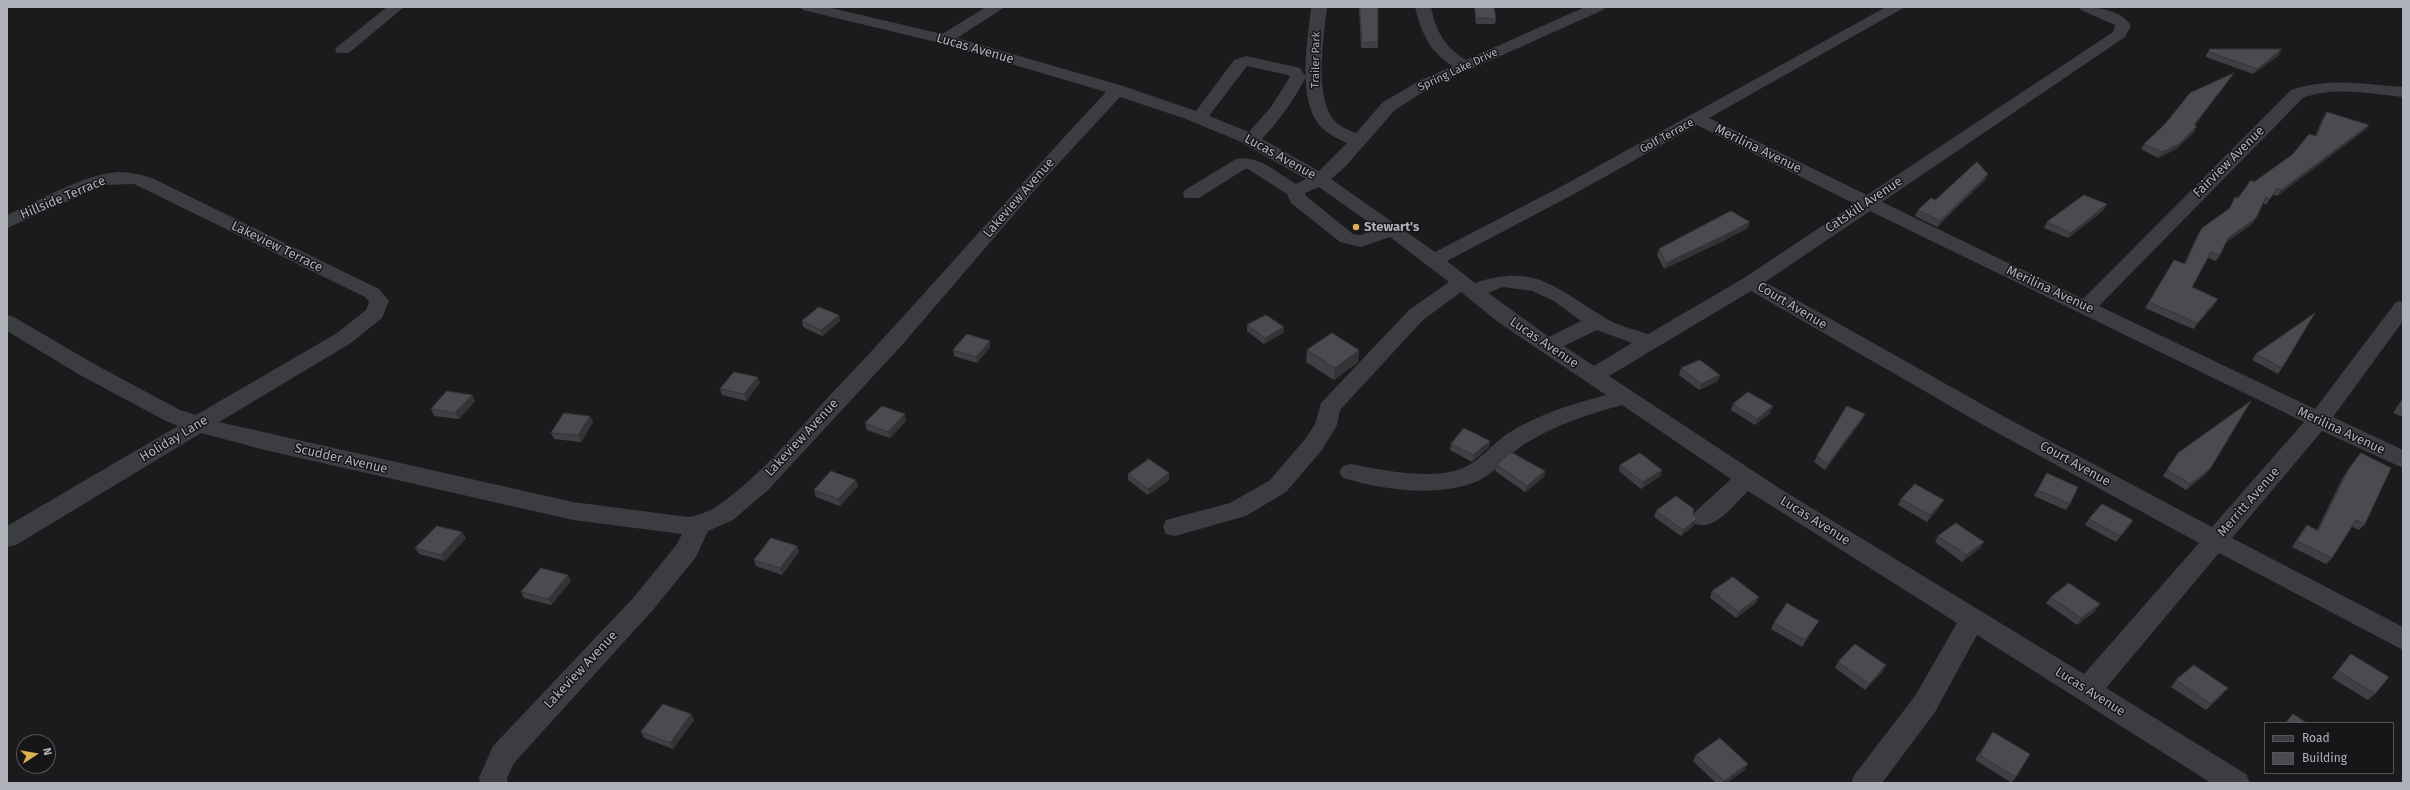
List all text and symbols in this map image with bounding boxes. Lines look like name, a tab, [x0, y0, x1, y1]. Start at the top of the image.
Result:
street label: Lucas Avenue	[935, 31, 1015, 67]
street label: Trailer Park	[1309, 32, 1323, 88]
street label: Spring Lake Drive	[1416, 46, 1500, 94]
street label: Golf Terrace	[1638, 116, 1696, 156]
street label: Merilina Avenue	[1712, 121, 1804, 177]
street label: Fairview Avenue	[2190, 123, 2268, 201]
street label: Lucas Avenue	[1241, 131, 1319, 183]
street label: Lakeview Avenue	[980, 155, 1058, 241]
street label: Hillside Terrace	[18, 173, 108, 223]
street label: Catskill Avenue	[1823, 174, 1905, 236]
street label: Lakeview Terrace	[229, 218, 325, 276]
place label: Stewart's	[1364, 219, 1419, 235]
marker: Stewart's	[1351, 222, 1361, 232]
street label: Merilina Avenue	[2004, 263, 2096, 317]
street label: Court Avenue	[1754, 279, 1830, 333]
street label: Lucas Avenue	[1507, 314, 1581, 372]
street label: Lakeview Avenue	[762, 396, 842, 480]
street label: Merilina Avenue	[2295, 404, 2387, 458]
street label: Holiday Lane	[137, 413, 211, 465]
street label: Court Avenue	[2037, 438, 2113, 490]
street label: Scudder Avenue	[293, 441, 389, 477]
street label: Merritt Avenue	[2215, 464, 2283, 540]
street label: Lucas Avenue	[1777, 493, 1853, 549]
street label: Lakeview Avenue	[541, 628, 621, 712]
street label: Lucas Avenue	[2052, 664, 2128, 720]
legend	[2264, 722, 2394, 774]
text: Road	[2302, 731, 2330, 745]
north arrow	[16, 734, 56, 774]
text: N	[40, 747, 54, 757]
text: Building	[2302, 751, 2347, 765]

